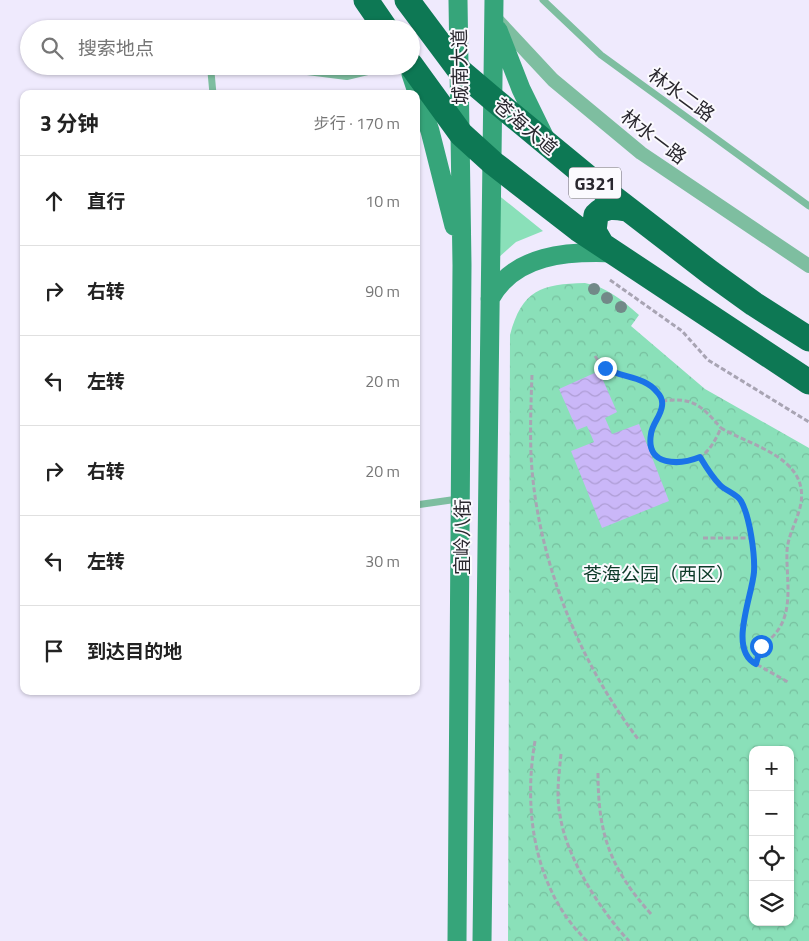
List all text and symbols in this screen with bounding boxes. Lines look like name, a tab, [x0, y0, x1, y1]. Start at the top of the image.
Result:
search box	[20, 20, 420, 75]
street label: 城南大道	[444, 29, 474, 105]
text: 搜索地点	[78, 33, 154, 62]
icon: search	[38, 34, 66, 62]
street label: 林水二路	[643, 60, 721, 128]
street label: 苍海大道	[488, 90, 564, 162]
street label: 林水一路	[615, 102, 693, 170]
text: 3 分钟	[40, 107, 98, 139]
text: 步行 · 170 m	[314, 111, 400, 135]
road number: G321	[569, 168, 621, 198]
text: 直行	[87, 186, 125, 215]
icon: ahead	[40, 187, 68, 215]
text: 10 m	[365, 189, 400, 213]
text: 右转	[87, 276, 125, 305]
icon: right	[40, 277, 68, 305]
text: 90 m	[365, 279, 400, 303]
route end	[594, 357, 617, 380]
text: 左转	[87, 366, 125, 395]
icon: left	[40, 367, 68, 395]
text: 20 m	[365, 369, 400, 393]
text: 右转	[87, 456, 125, 485]
icon: right	[40, 457, 68, 485]
text: 20 m	[365, 459, 400, 483]
street label: 宜岭八街	[447, 499, 476, 575]
text: 左转	[87, 546, 125, 575]
icon: left	[40, 547, 68, 575]
text: 30 m	[365, 549, 400, 573]
park label: 苍海公园（西区）	[583, 559, 735, 588]
route start	[750, 635, 773, 658]
text: 到达目的地	[87, 636, 182, 665]
icon: arrive	[40, 637, 68, 665]
map controls	[749, 746, 794, 926]
button: +	[749, 746, 794, 791]
button: −	[749, 791, 794, 836]
button: locate	[749, 836, 794, 881]
button: layers	[749, 881, 794, 926]

